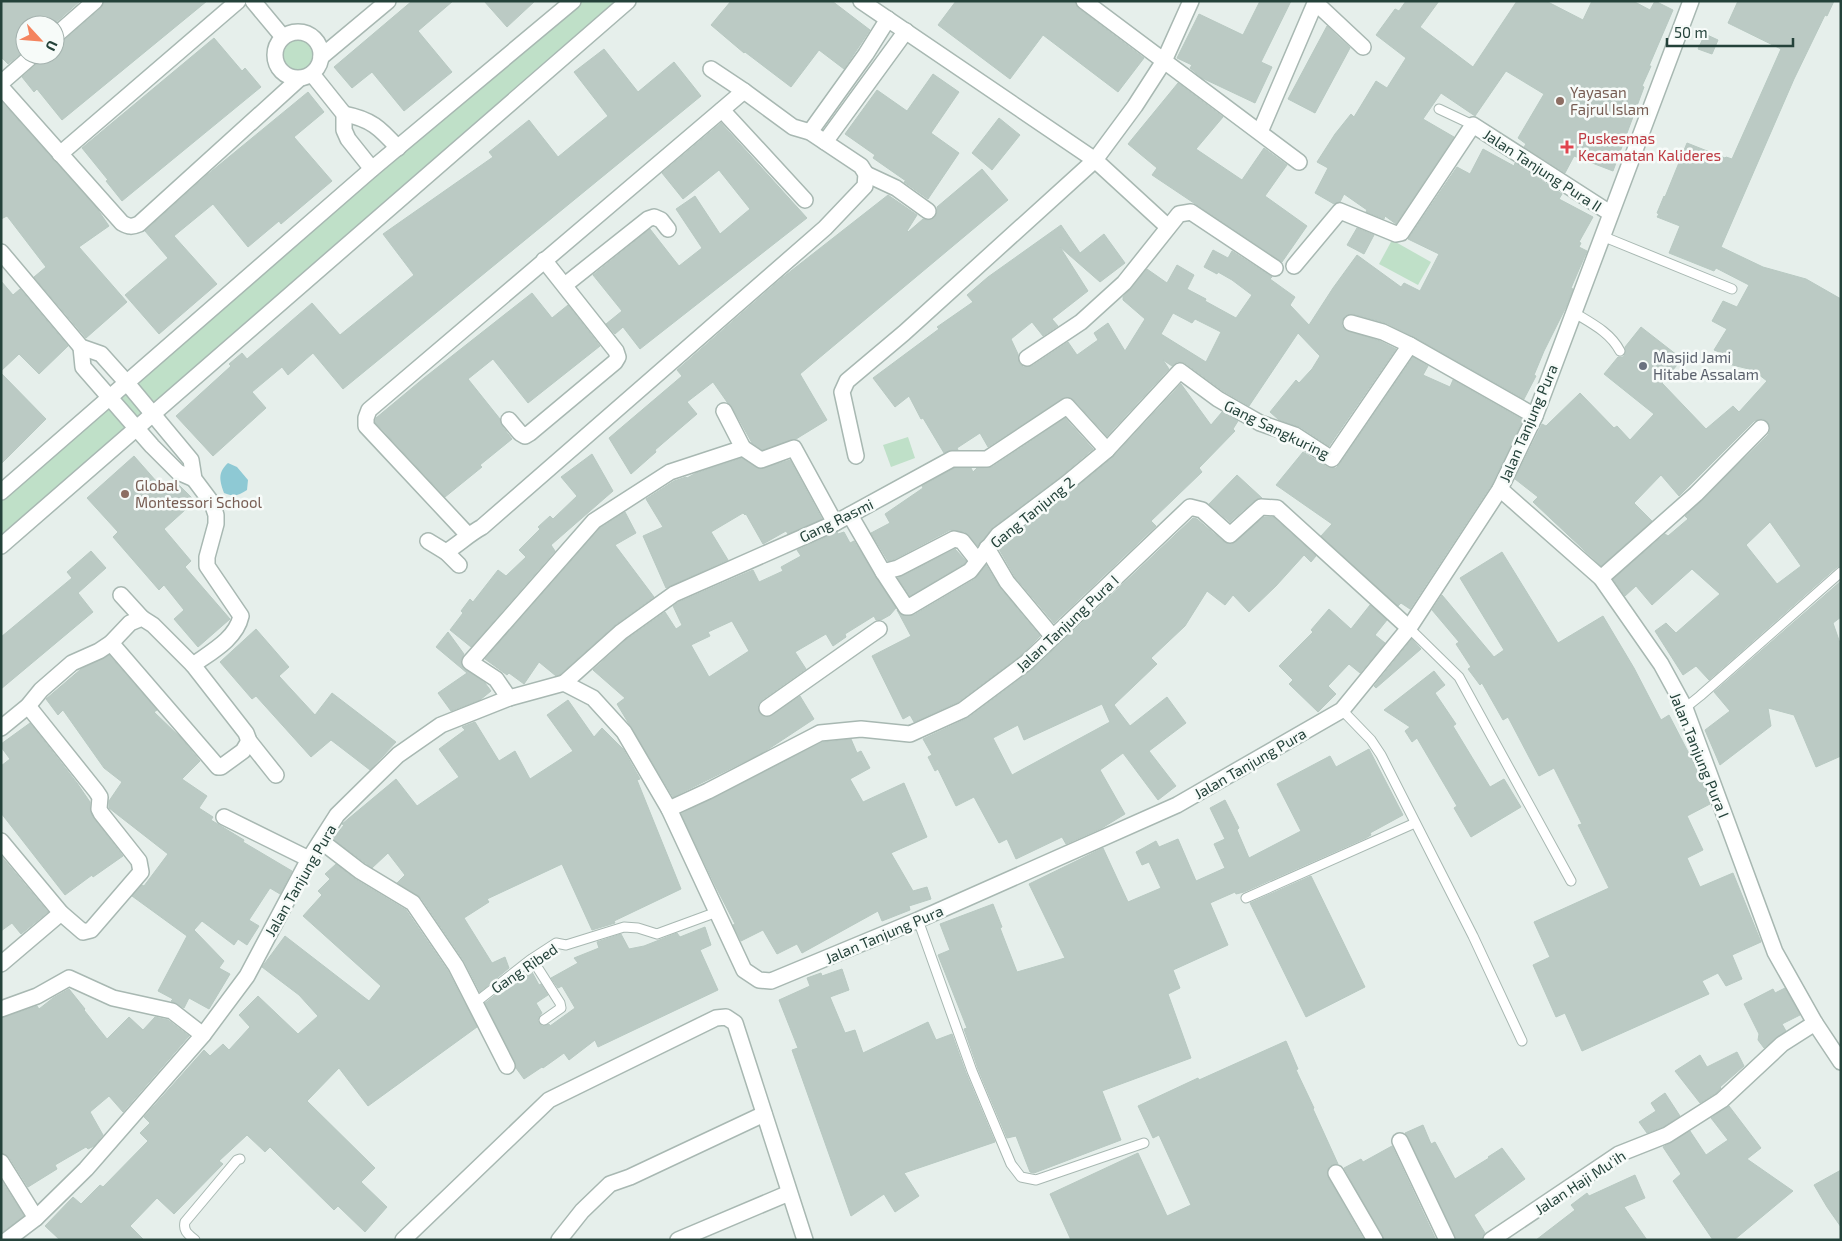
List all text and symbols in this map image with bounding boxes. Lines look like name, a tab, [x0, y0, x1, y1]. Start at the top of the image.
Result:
north arrow	[15, 15, 65, 65]
scale bar	[1667, 15, 1793, 47]
text: 50 m	[1674, 23, 1708, 41]
text: U	[42, 38, 62, 54]
place label: Yayasan Fajrul Islam	[1570, 83, 1649, 119]
marker: Yayasan Fajrul Islam	[1554, 95, 1566, 107]
street label: Jalan Tanjung Pura II	[1480, 125, 1606, 216]
place label: Puskesmas Kecamatan Kalideres	[1578, 129, 1721, 164]
marker: Puskesmas Kecamatan Kalideres	[1560, 140, 1574, 154]
place label: Masjid Jami Hitabe Assalam	[1653, 348, 1759, 383]
marker: Masjid Jami Hitabe Assalam	[1637, 360, 1649, 372]
street label: Jalan Tanjung Pura	[1495, 361, 1562, 485]
street label: Gang Sangkuring	[1221, 396, 1333, 463]
street label: Gang Tanjung 2	[986, 473, 1078, 552]
place label: Global Montessori School	[135, 476, 263, 511]
marker: Global Montessori School	[119, 488, 131, 500]
street label: Gang Rasmi	[796, 494, 876, 546]
street label: Jalan Tanjung Pura I	[1012, 571, 1123, 676]
street label: Jalan Tanjung Pura I	[1666, 690, 1733, 821]
street label: Jalan Tanjung Pura	[1191, 724, 1310, 803]
street label: Jalan Tanjung Pura	[261, 821, 340, 940]
street label: Jalan Tanjung Pura	[822, 901, 946, 968]
street label: Gang Ribed	[487, 939, 561, 997]
street label: Jalan Haji Mu'ih	[1531, 1146, 1629, 1219]

